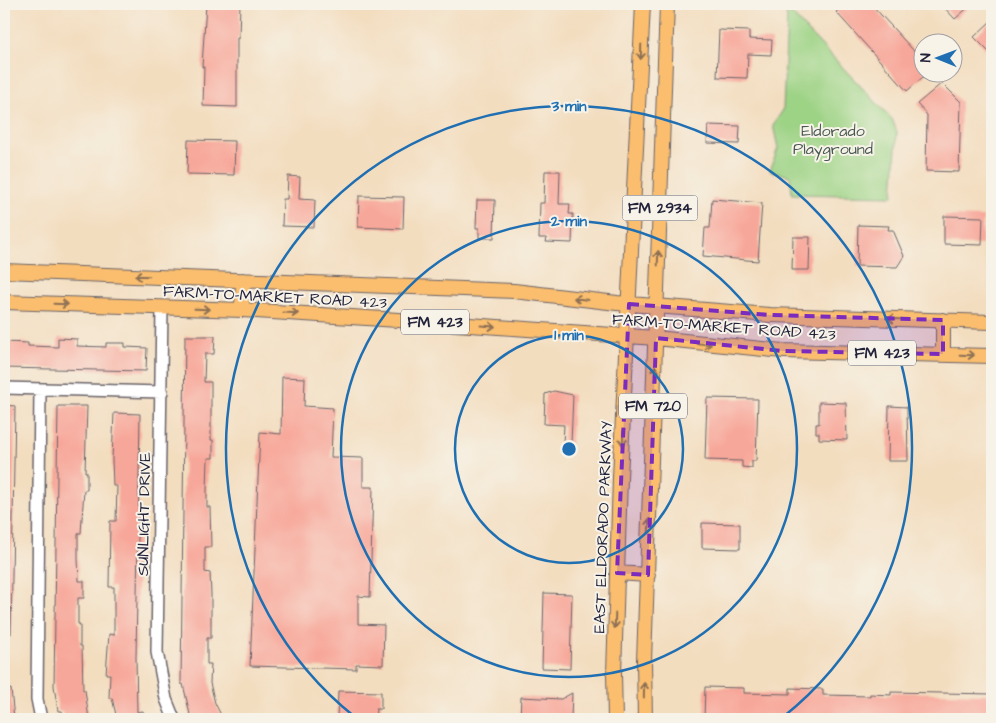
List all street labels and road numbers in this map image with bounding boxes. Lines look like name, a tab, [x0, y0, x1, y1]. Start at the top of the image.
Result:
road number: FM 2934	[622, 196, 698, 220]
street label: FARM-TO-MARKET ROAD 423	[162, 280, 388, 314]
street label: FARM-TO-MARKET ROAD 423	[611, 308, 837, 346]
road number: FM 423	[401, 310, 469, 334]
road number: FM 423	[848, 340, 916, 366]
road number: FM 720	[619, 394, 687, 418]
street label: EAST ELDORADO PARKWAY	[588, 420, 618, 634]
street label: SUNLIGHT DRIVE	[132, 451, 156, 576]

